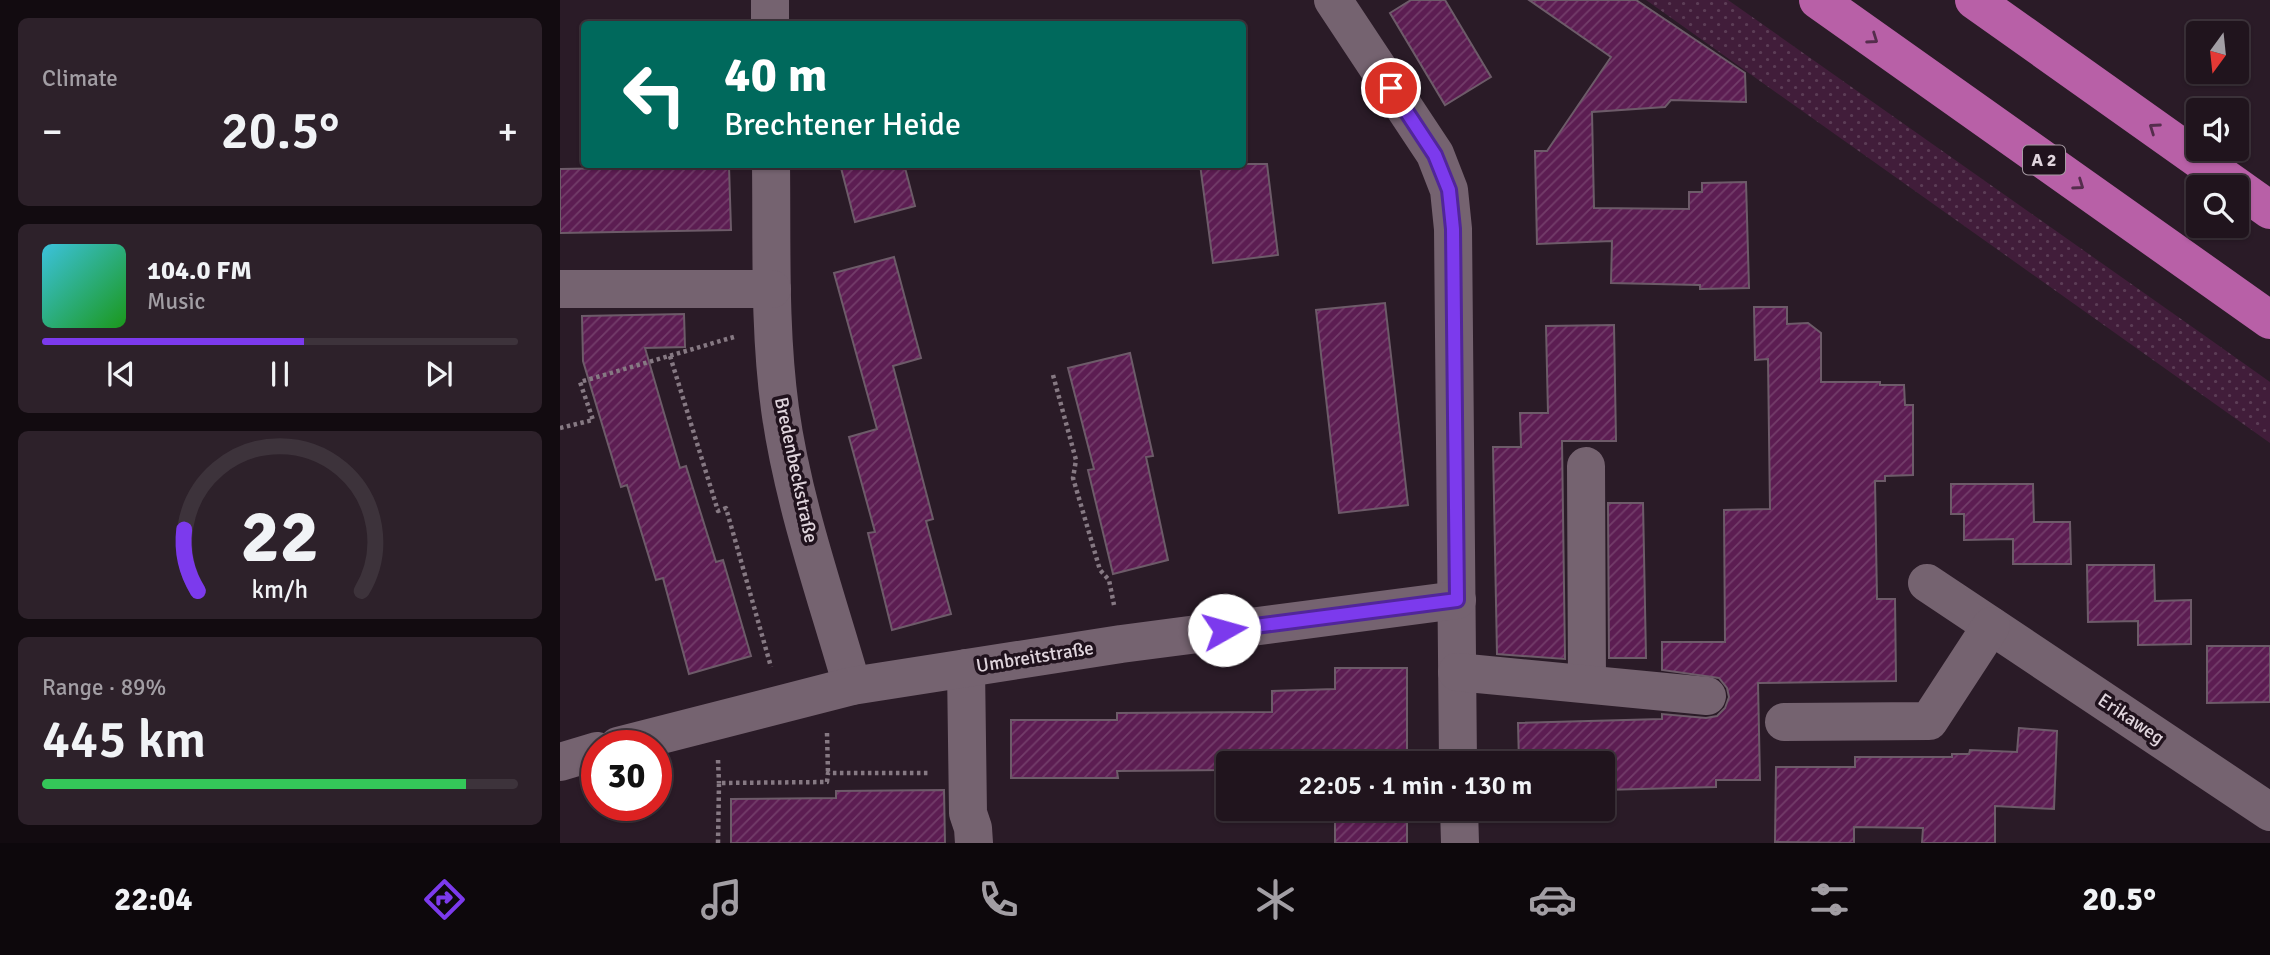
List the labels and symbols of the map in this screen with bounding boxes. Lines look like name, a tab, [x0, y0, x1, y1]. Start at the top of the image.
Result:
north arrow	[2186, 21, 2249, 84]
one-way arrow	[1865, 31, 1878, 44]
pin	[1361, 58, 1421, 118]
one-way arrow	[2149, 124, 2162, 136]
road number: A 2	[2023, 146, 2065, 174]
one-way arrow	[2071, 177, 2084, 189]
street label: Bredenbeckstraße	[769, 395, 823, 545]
position arrow	[1187, 593, 1261, 667]
street label: Umbreitstraße	[975, 636, 1095, 678]
street label: Erikaweg	[2093, 688, 2169, 750]
speed limit sign: 30	[581, 730, 672, 821]

